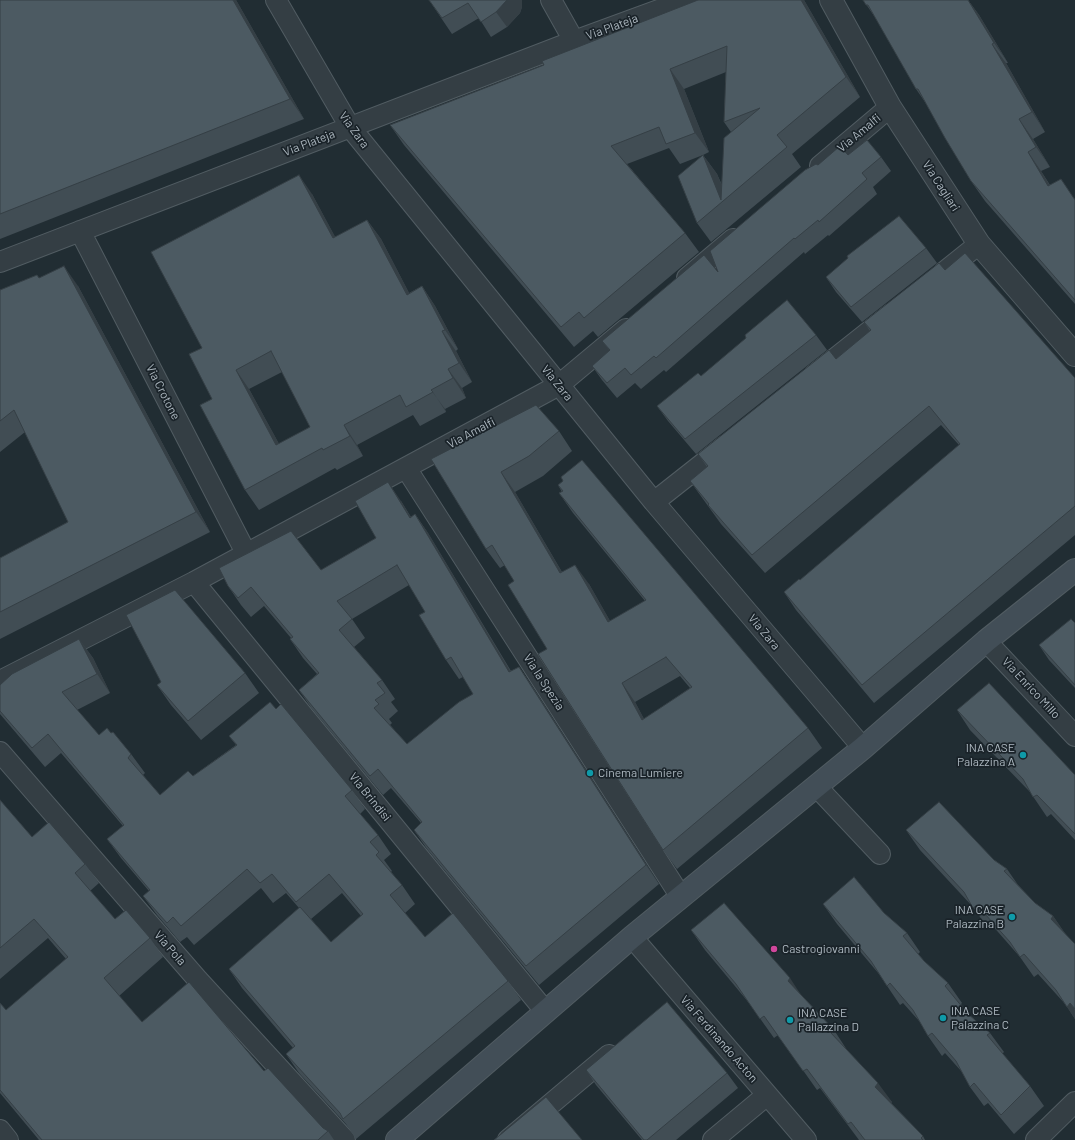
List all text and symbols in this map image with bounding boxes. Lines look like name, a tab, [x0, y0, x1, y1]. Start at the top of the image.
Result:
street label: Via Plateja	[584, 11, 640, 43]
street label: Via Zara	[336, 109, 372, 151]
street label: Via Amalfi	[834, 111, 884, 155]
street label: Via Plateja	[281, 127, 337, 159]
street label: Via Cagliari	[919, 158, 963, 214]
street label: Via Crotone	[143, 362, 183, 422]
street label: Via Zara	[538, 362, 576, 404]
street label: Via Amalfi	[445, 414, 497, 452]
street label: Via Zara	[745, 611, 783, 653]
street label: Via la Spezia	[520, 651, 568, 713]
street label: Via Enrico Millo	[999, 654, 1063, 722]
place label: INA CASE Palazzina A	[957, 741, 1015, 769]
marker: INA CASE Palazzina A	[1018, 750, 1028, 760]
place label: Cinema Lumiere	[598, 766, 683, 780]
marker: Cinema Lumiere	[585, 768, 595, 778]
street label: Via Brindisi	[346, 770, 394, 824]
place label: INA CASE Palazzina B	[946, 903, 1004, 931]
marker: INA CASE Palazzina B	[1007, 912, 1017, 922]
street label: Via Pola	[151, 928, 189, 968]
place label: Castrogiovanni	[782, 942, 860, 956]
marker: Castrogiovanni	[769, 944, 779, 954]
street label: Via Ferdinando Acton	[677, 993, 761, 1085]
place label: INA CASE Palazzina C	[951, 1004, 1009, 1032]
place label: INA CASE Pallazzina D	[798, 1006, 859, 1034]
marker: INA CASE Palazzina C	[938, 1013, 948, 1023]
marker: INA CASE Pallazzina D	[785, 1015, 795, 1025]

